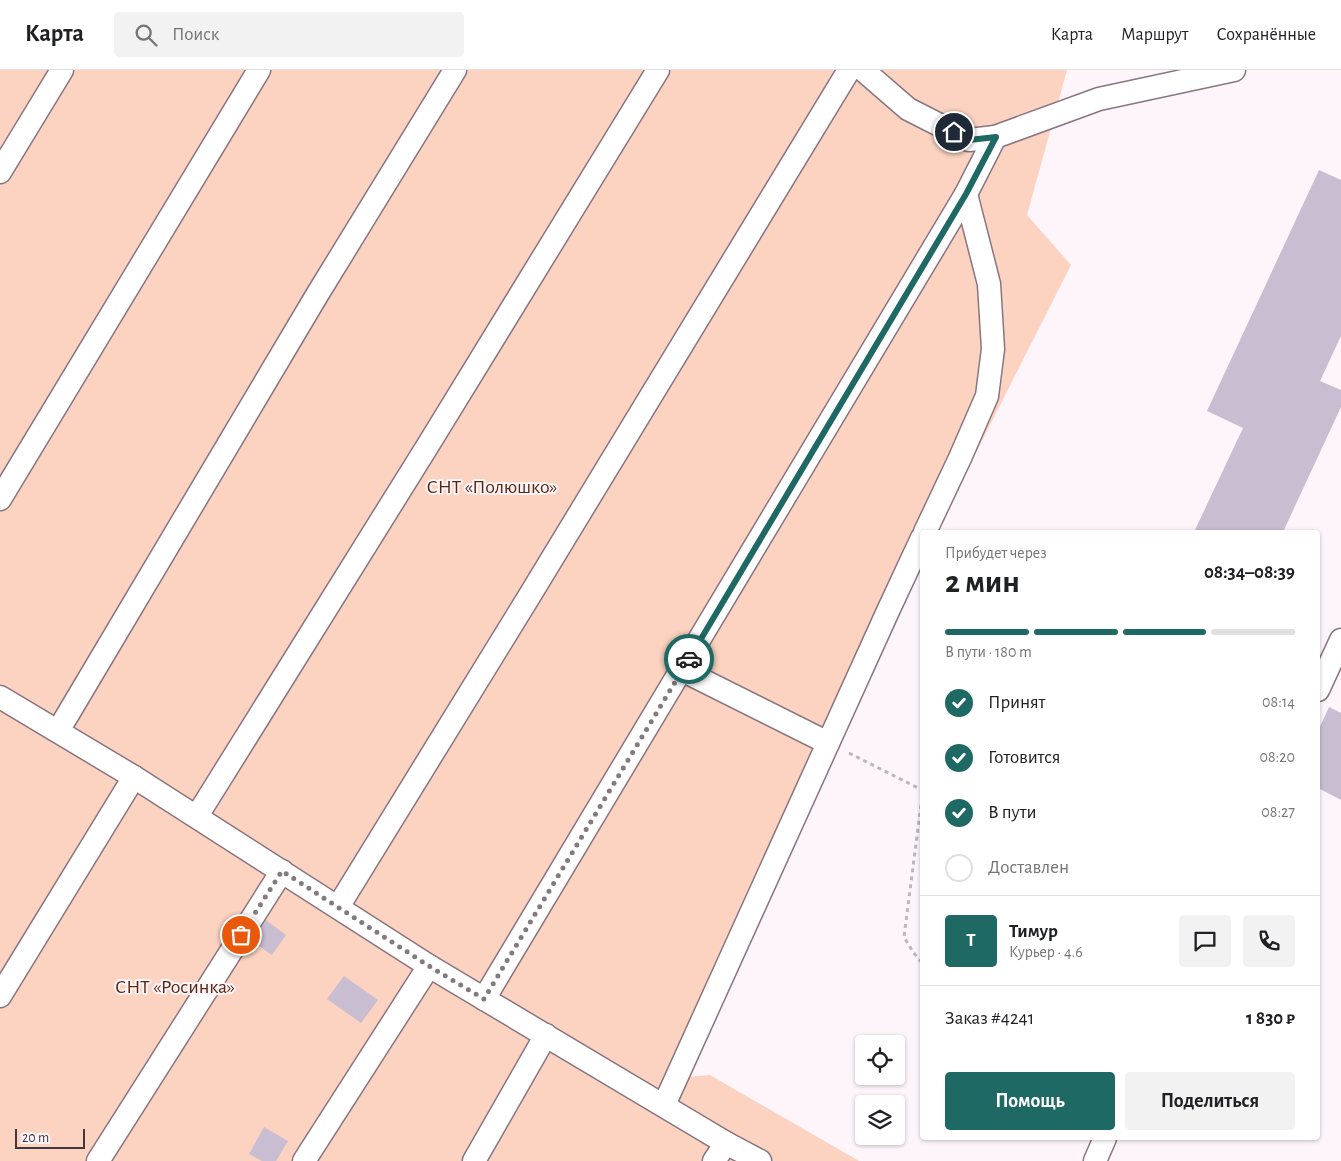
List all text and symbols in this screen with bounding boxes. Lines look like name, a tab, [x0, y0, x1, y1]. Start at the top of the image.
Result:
search box	[114, 12, 464, 57]
icon: search	[132, 21, 160, 49]
text: Карта	[25, 22, 84, 46]
text: Поиск	[172, 25, 219, 44]
text: Карта	[1051, 26, 1093, 44]
text: Маршрут	[1121, 26, 1189, 44]
text: Сохранённые	[1217, 26, 1316, 44]
pin	[933, 111, 975, 153]
icon: home	[940, 118, 968, 146]
park label: СНТ «Полюшко»	[427, 477, 558, 497]
text: Прибудет через	[945, 545, 1047, 561]
text: 08:34–08:39	[1204, 563, 1295, 582]
text: 2 мин	[945, 566, 1020, 598]
courier	[664, 634, 714, 684]
text: В пути · 180 m	[945, 644, 1032, 660]
icon: car	[675, 645, 703, 673]
icon: check	[945, 689, 973, 717]
text: Принят	[988, 693, 1045, 712]
text: 08:14	[1262, 694, 1295, 710]
icon: check	[945, 744, 973, 772]
text: Готовится	[988, 748, 1061, 767]
text: 08:20	[1260, 749, 1295, 765]
icon: check	[945, 799, 973, 827]
text: В пути	[988, 803, 1037, 822]
text: 08:27	[1261, 804, 1295, 820]
text: Доставлен	[988, 858, 1069, 877]
pin	[220, 914, 262, 956]
button: chat	[1179, 915, 1231, 967]
button: phone	[1243, 915, 1295, 967]
icon: bag	[227, 921, 255, 949]
text: Тимур	[1009, 922, 1058, 941]
text: Т	[966, 931, 976, 950]
text: Курьер · 4.6	[1009, 944, 1083, 960]
park label: СНТ «Росинка»	[115, 977, 235, 997]
text: Заказ #4241	[945, 1009, 1034, 1028]
text: 1 830 ₽	[1246, 1009, 1295, 1028]
map controls	[855, 1035, 905, 1145]
button: locate	[855, 1035, 905, 1085]
button: Помощь	[945, 1072, 1115, 1130]
button: Поделиться	[1125, 1072, 1295, 1130]
button: layers	[855, 1095, 905, 1145]
scale bar	[15, 1126, 85, 1149]
text: 20 m	[22, 1131, 49, 1145]

